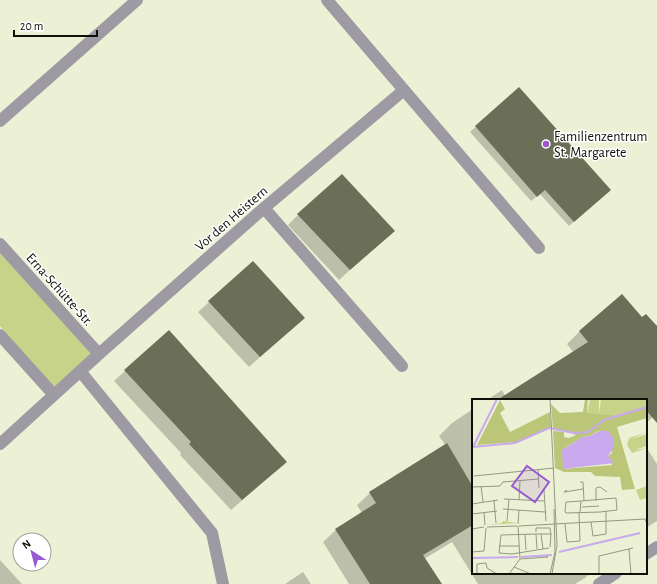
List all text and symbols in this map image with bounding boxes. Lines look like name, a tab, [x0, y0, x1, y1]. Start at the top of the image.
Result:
scale bar	[14, 12, 97, 38]
text: 20 m	[20, 20, 43, 32]
place label: Familienzentrum St. Margarete	[554, 130, 648, 160]
marker: Familienzentrum St. Margarete	[541, 139, 551, 149]
street label: Vor den Heistern	[193, 184, 271, 254]
street label: Erna-Schütte-Str.	[23, 251, 95, 329]
inset map	[472, 399, 647, 574]
north arrow	[12, 532, 52, 572]
text: N	[20, 538, 33, 551]

